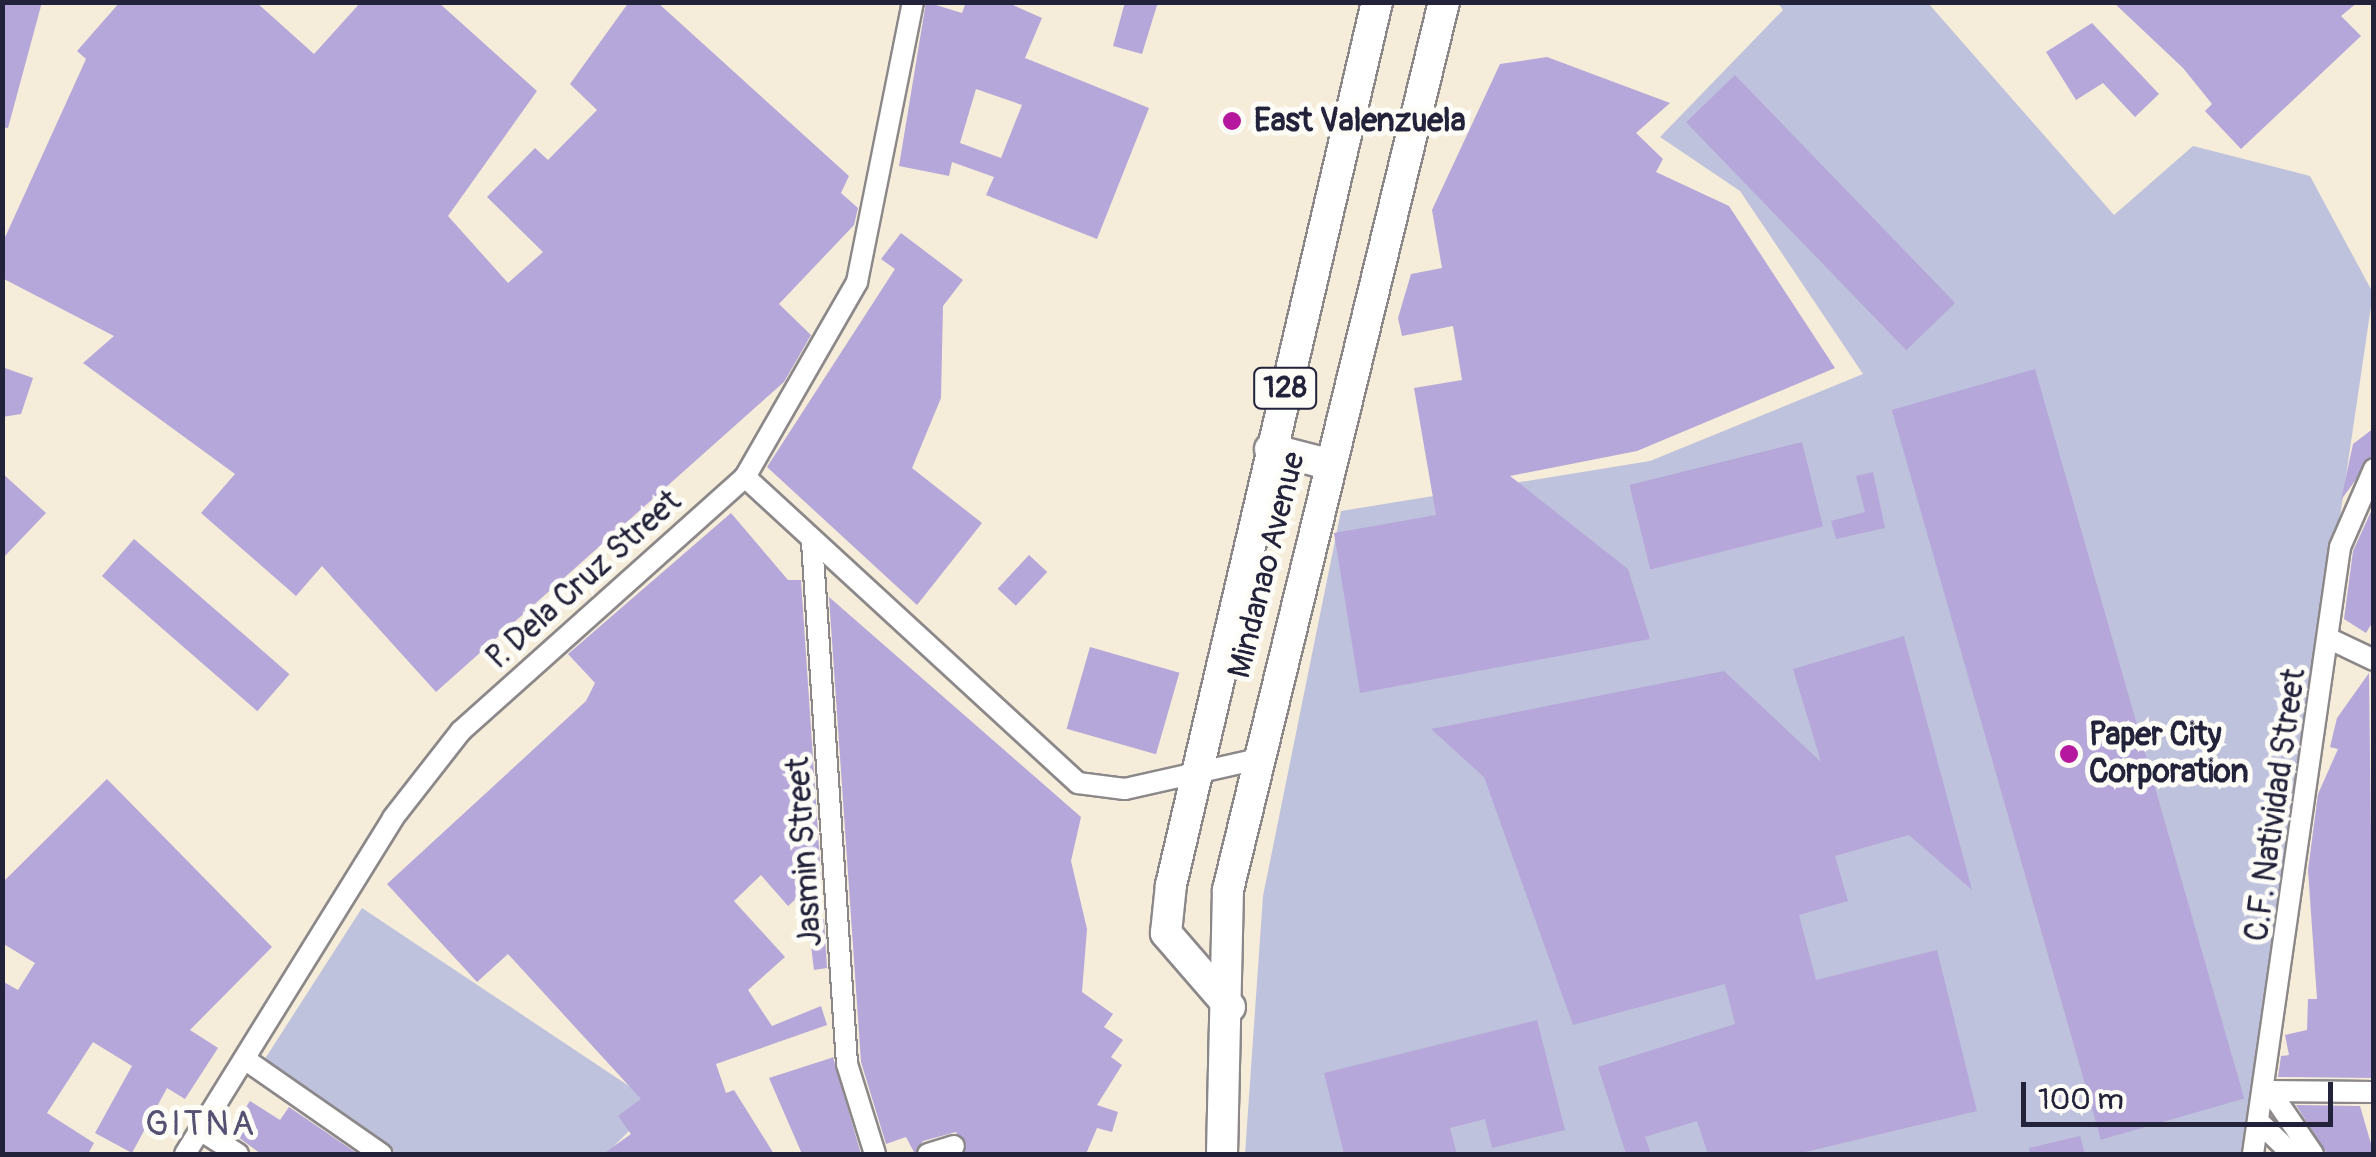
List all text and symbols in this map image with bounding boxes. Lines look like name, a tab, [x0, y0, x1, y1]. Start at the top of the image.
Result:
place label: East Valenzuela	[1254, 102, 1466, 140]
marker: East Valenzuela	[1219, 108, 1245, 134]
road number: 128	[1252, 363, 1318, 413]
street label: Mindanao Avenue	[1220, 448, 1314, 682]
street label: P. Dela Cruz Street	[479, 483, 689, 677]
street label: C.F. Natividad Street	[2238, 666, 2314, 944]
place label: Paper City Corporation	[2089, 717, 2249, 792]
marker: Paper City Corporation	[2058, 743, 2080, 765]
street label: Jasmin Street	[779, 756, 831, 948]
scale bar	[2026, 1062, 2338, 1124]
text: 100 m	[2038, 1081, 2124, 1118]
district label: GITNA	[145, 1103, 257, 1145]

